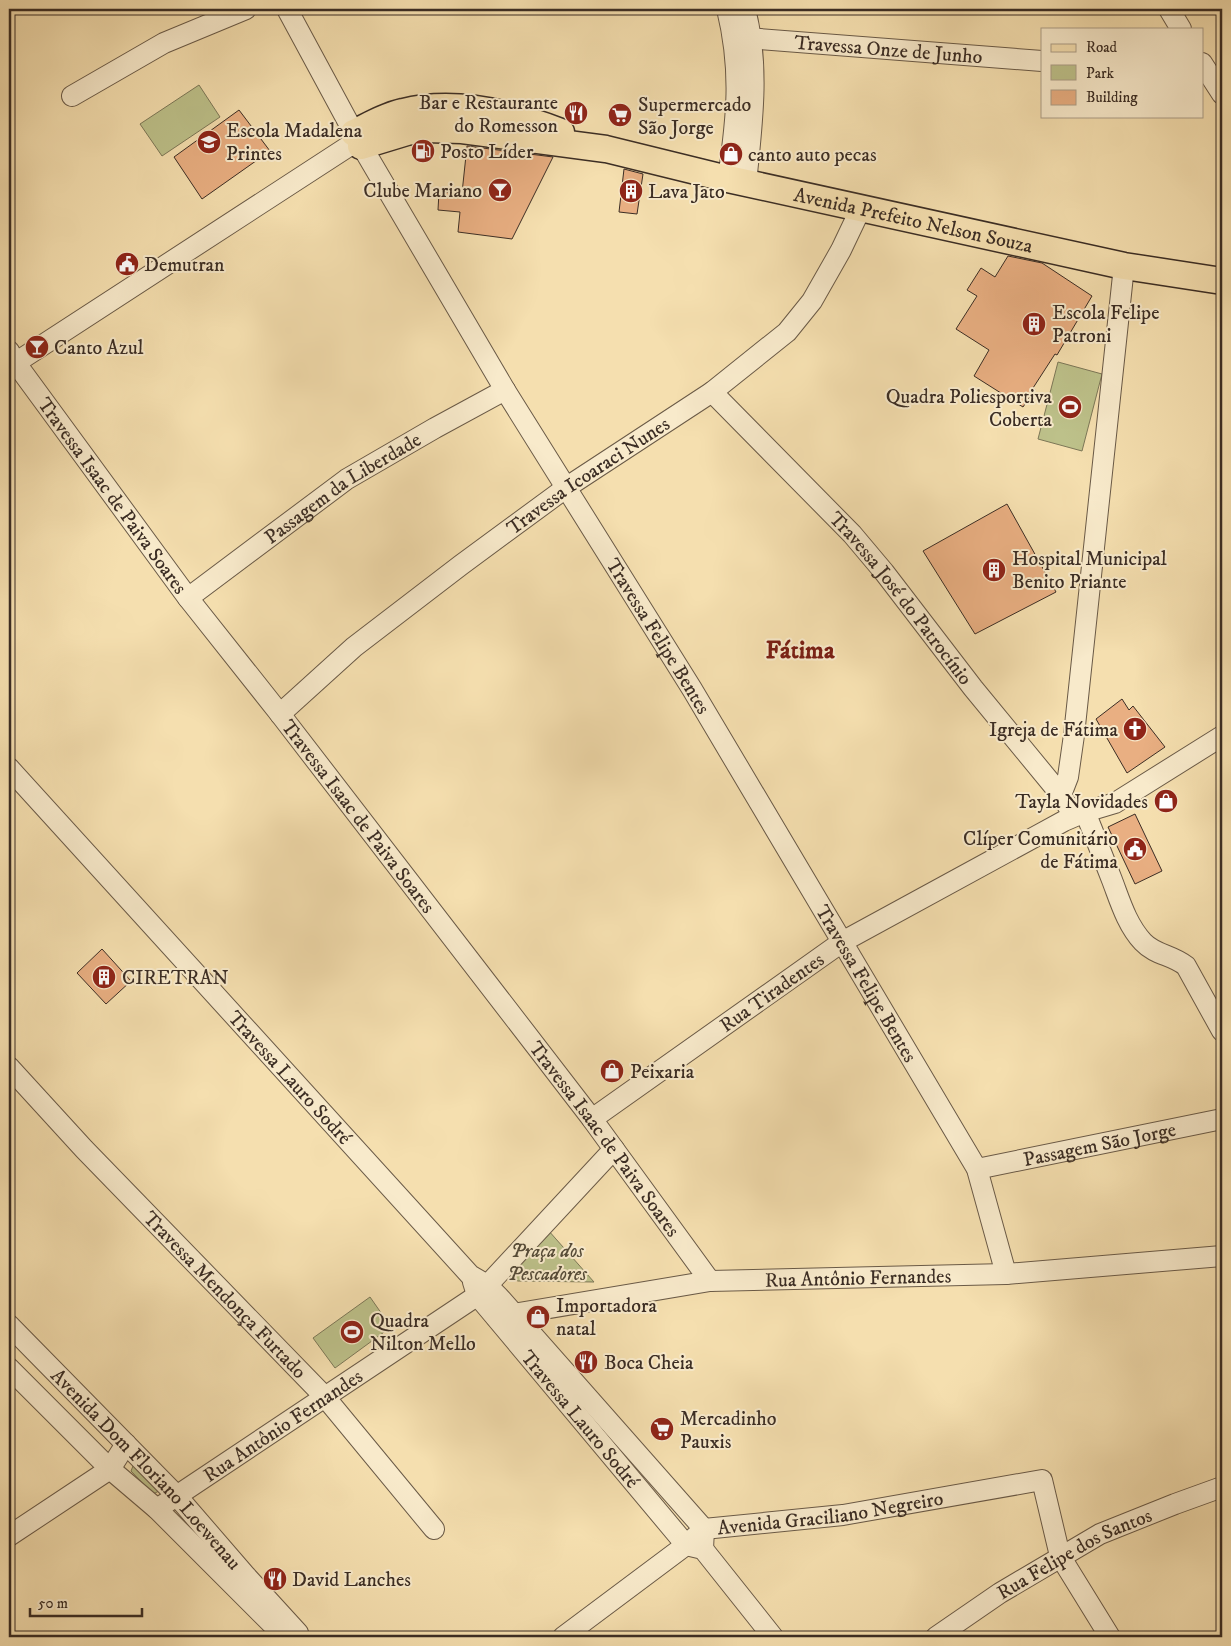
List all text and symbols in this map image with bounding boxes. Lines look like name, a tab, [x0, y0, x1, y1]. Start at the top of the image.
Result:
legend	[1041, 28, 1204, 118]
street label: Travessa Onze de Junho	[793, 31, 983, 70]
text: Road	[1086, 38, 1118, 57]
text: Park	[1086, 64, 1115, 83]
text: Building	[1086, 88, 1138, 107]
place label: Bar e Restaurante do Romesson	[419, 91, 559, 139]
place label: Supermercado São Jorge	[638, 93, 751, 141]
restaurant icon: Bar e Restaurante do Romesson	[563, 100, 589, 126]
supermarket icon: Supermercado São Jorge	[607, 102, 633, 128]
place label: Escola Madalena Printes	[226, 119, 363, 167]
school or university icon: Escola Madalena Printes	[196, 129, 222, 155]
fuel station icon: Posto Líder	[410, 138, 436, 164]
place label: Posto Líder	[440, 140, 534, 165]
shop icon: canto auto pecas	[718, 141, 744, 167]
place label: canto auto pecas	[748, 143, 877, 168]
bar icon: Clube Mariano	[487, 177, 513, 203]
building icon: Lava Jato	[618, 178, 644, 204]
place label: Clube Mariano	[363, 179, 482, 204]
place label: Lava Jato	[648, 180, 725, 205]
street label: Avenida Prefeito Nelson Souza	[791, 183, 1035, 260]
public building icon: Demutran	[114, 251, 140, 277]
place label: Demutran	[144, 253, 225, 278]
place label: Escola Felipe Patroni	[1052, 301, 1159, 349]
building icon: Escola Felipe Patroni	[1021, 311, 1047, 337]
bar icon: Canto Azul	[24, 334, 50, 360]
place label: Canto Azul	[54, 336, 144, 361]
place label: Quadra Poliesportiva Coberta	[886, 385, 1052, 433]
street label: Travessa Isaac de Paiva Soares	[31, 393, 192, 600]
sports icon: Quadra Poliesportiva Coberta	[1057, 394, 1083, 420]
street label: Travessa Icoaraci Nunes	[502, 412, 675, 541]
street label: Passagem da Liberdade	[260, 428, 426, 550]
street label: Travessa José do Patrocínio	[823, 507, 977, 691]
place label: Hospital Municipal Benito Priante	[1012, 547, 1167, 595]
street label: Travessa Felipe Bentes	[600, 554, 715, 719]
building icon: Hospital Municipal Benito Priante	[981, 557, 1007, 583]
district label: Fátima	[765, 635, 835, 666]
street label: Travessa Isaac de Paiva Soares	[275, 715, 440, 919]
church icon: Igreja de Fátima	[1122, 716, 1148, 742]
place label: Igreja de Fátima	[989, 718, 1119, 743]
shop icon: Tayla Novidades	[1153, 788, 1179, 814]
place label: Tayla Novidades	[1015, 790, 1148, 815]
place label: Clíper Comunitário de Fátima	[963, 827, 1119, 875]
public building icon: Clíper Comunitário de Fátima	[1122, 836, 1148, 862]
street label: Travessa Felipe Bentes	[809, 901, 922, 1068]
street label: Rua Tiradentes	[715, 947, 830, 1039]
building icon: CIRETRAN	[91, 964, 117, 990]
place label: CIRETRAN	[122, 966, 229, 991]
street label: Travessa Lauro Sodré	[222, 1006, 357, 1151]
street label: Travessa Isaac de Paiva Soares	[523, 1037, 685, 1243]
shop icon: Peixaria	[599, 1058, 625, 1084]
place label: Peixaria	[630, 1060, 695, 1085]
street label: Passagem São Jorge	[1021, 1118, 1178, 1173]
street label: Travessa Mendonça Furtado	[137, 1207, 311, 1385]
park label: Praça dos Pescadores	[507, 1239, 588, 1287]
street label: Rua Antônio Fernandes	[764, 1264, 952, 1294]
place label: Importadora natal	[556, 1294, 657, 1342]
shop icon: Importadora natal	[525, 1304, 551, 1330]
place label: Quadra Nilton Mello	[370, 1309, 476, 1357]
sports icon: Quadra Nilton Mello	[339, 1319, 365, 1345]
street label: Travessa Lauro Sodré	[515, 1346, 645, 1494]
restaurant icon: Boca Cheia	[573, 1349, 599, 1375]
place label: Boca Cheia	[604, 1351, 694, 1376]
street label: Avenida Dom Floriano Loewenau	[45, 1364, 246, 1576]
street label: Rua Antônio Fernandes	[199, 1364, 368, 1489]
place label: Mercadinho Pauxis	[680, 1407, 777, 1455]
supermarket icon: Mercadinho Pauxis	[649, 1416, 675, 1442]
street label: Avenida Graciliano Negreiro	[716, 1487, 945, 1542]
street label: Rua Felipe dos Santos	[993, 1503, 1156, 1606]
restaurant icon: David Lanches	[262, 1566, 288, 1592]
place label: David Lanches	[292, 1568, 411, 1593]
scale bar	[30, 1586, 142, 1618]
text: 50 m	[38, 1594, 68, 1613]

